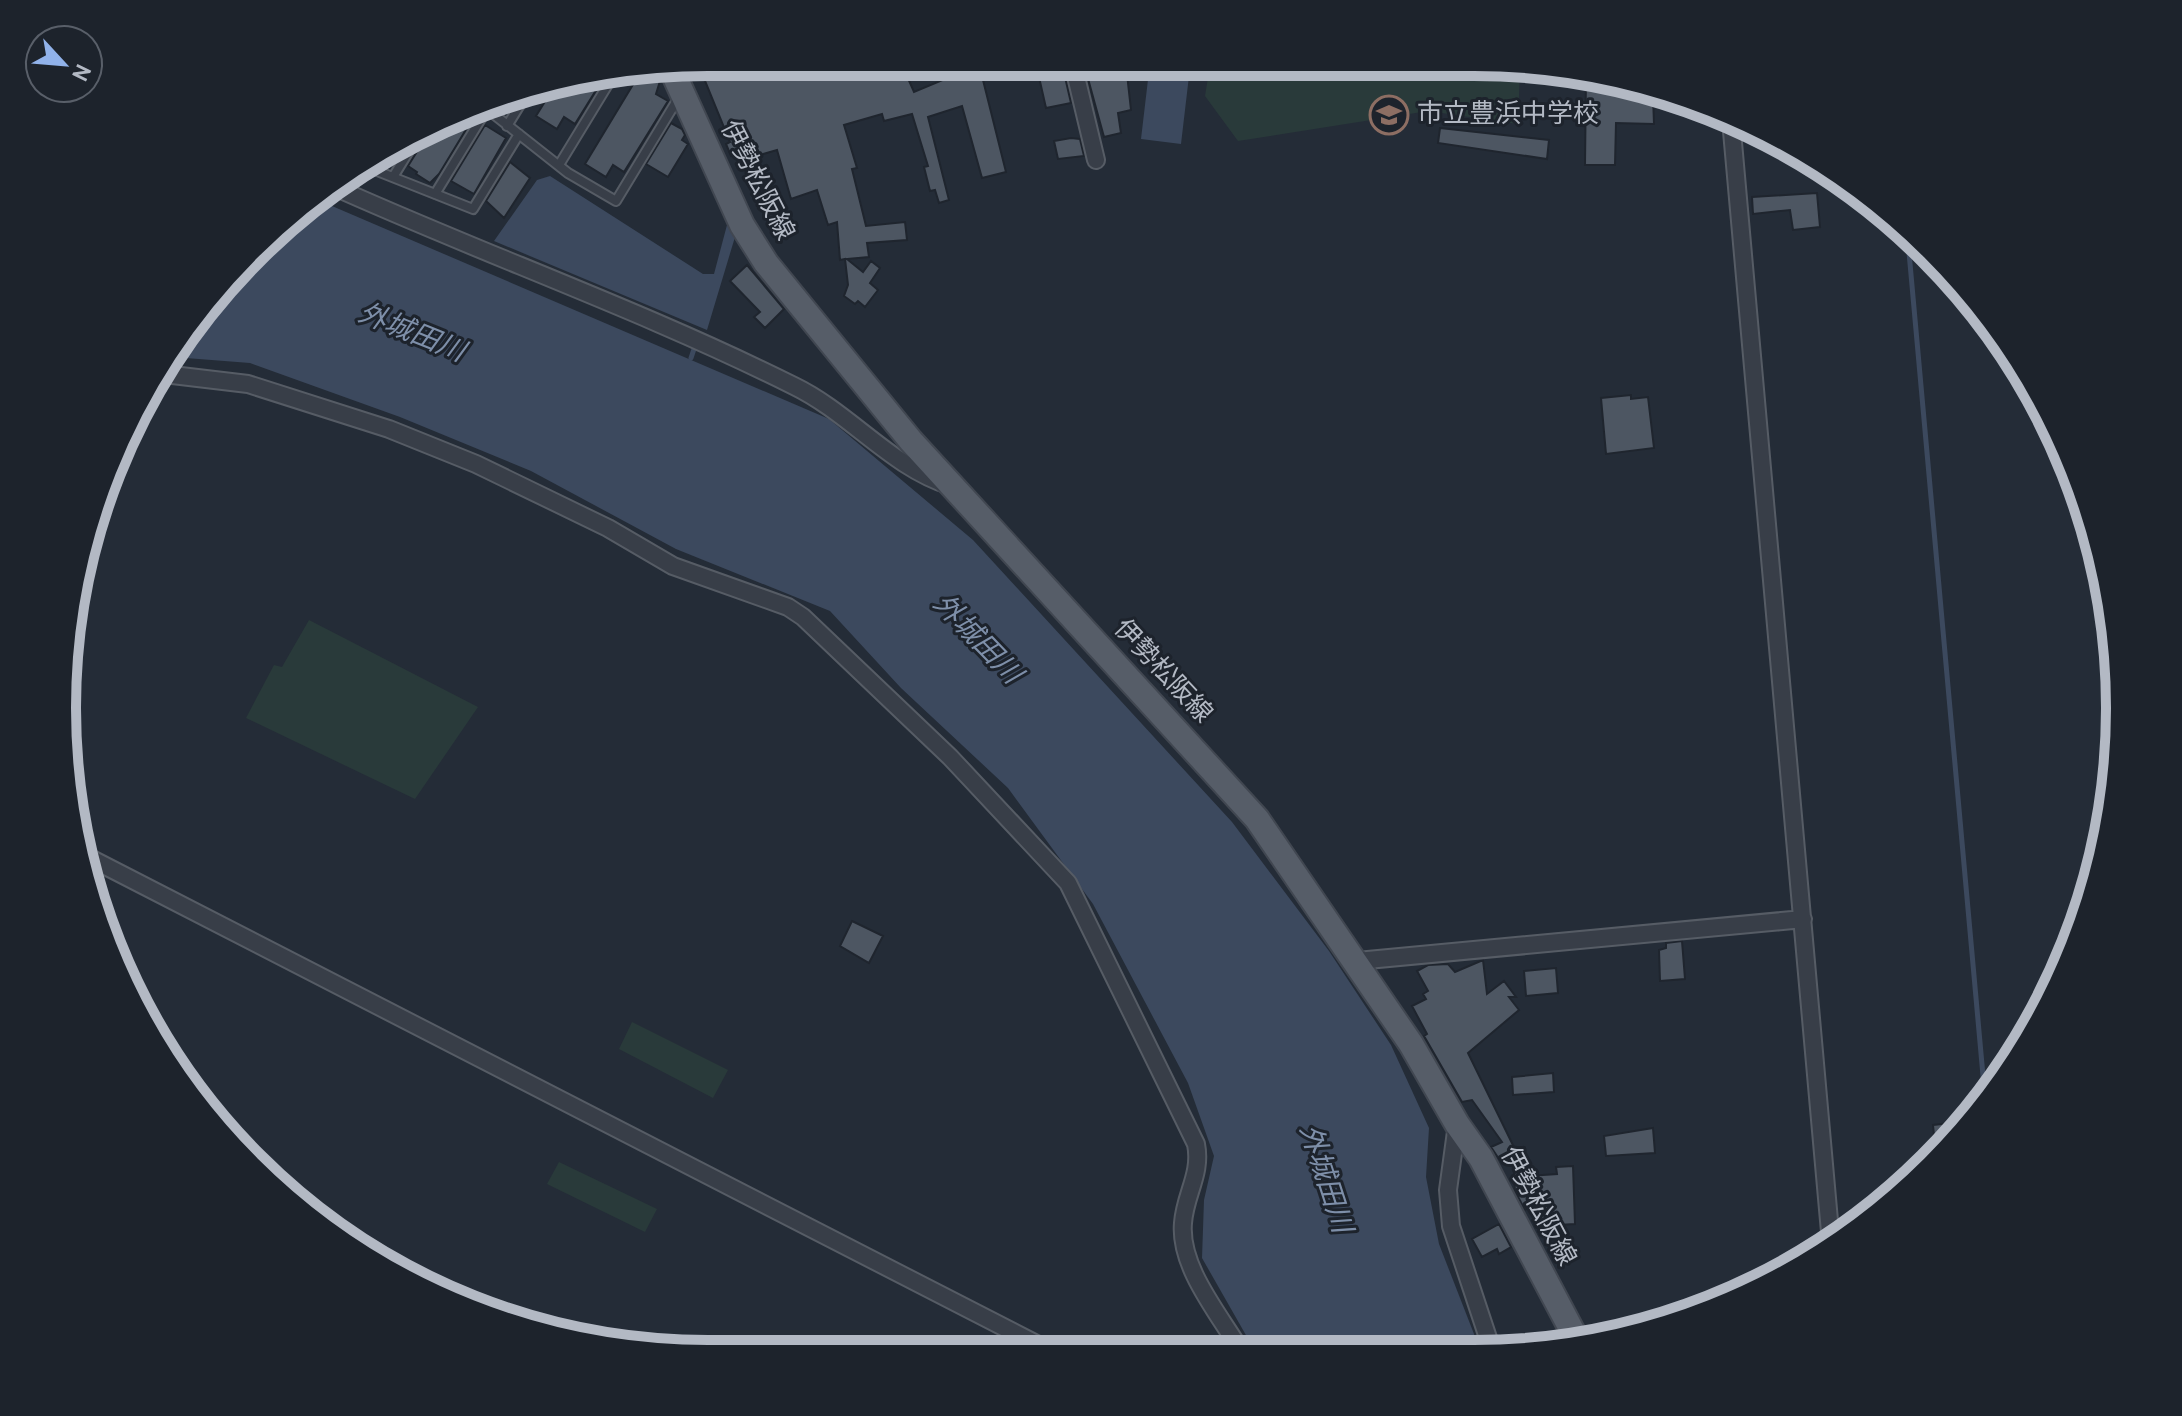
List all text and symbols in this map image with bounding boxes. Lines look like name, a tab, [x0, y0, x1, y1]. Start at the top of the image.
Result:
north arrow	[24, 24, 104, 104]
text: N	[64, 59, 95, 85]
school or university icon: 市立豊浜中学校	[1368, 94, 1410, 136]
place label: 市立豊浜中学校	[1417, 99, 1599, 132]
street label: 伊勢松阪線	[712, 116, 800, 246]
water label: 外城田川	[352, 296, 472, 373]
water label: 外城田川	[924, 587, 1030, 695]
street label: 伊勢松阪線	[1106, 613, 1218, 731]
water label: 外城田川	[1290, 1120, 1359, 1241]
street label: 伊勢松阪線	[1492, 1142, 1582, 1272]

